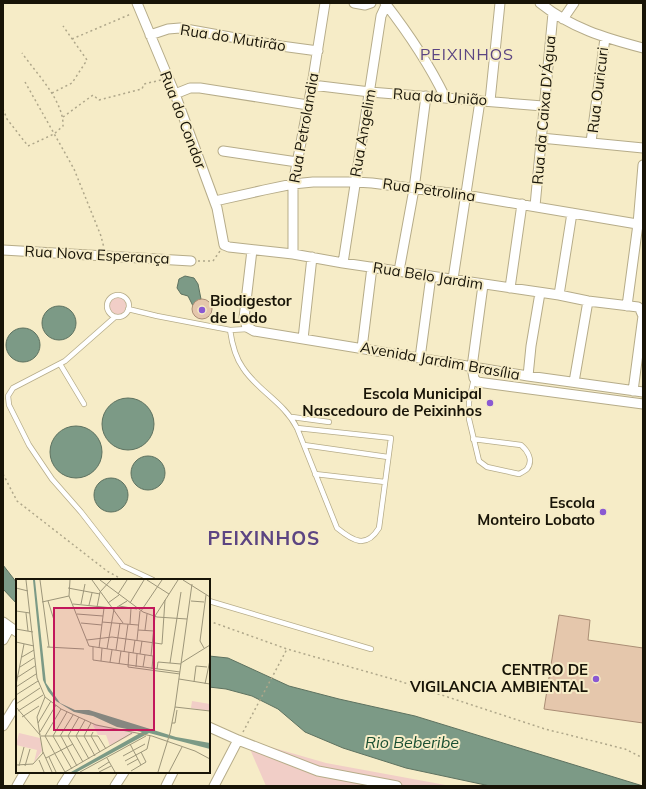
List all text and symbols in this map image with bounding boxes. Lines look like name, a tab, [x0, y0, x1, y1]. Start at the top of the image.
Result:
street label: Rua do Mutirão	[179, 20, 287, 55]
street label: Rua da Caixa D'Água	[528, 35, 559, 185]
district label: PEIXINHOS	[420, 44, 514, 64]
street label: Rua Ouricuri	[583, 46, 612, 134]
street label: Rua do Condor	[156, 68, 211, 172]
street label: Rua Petrolandia	[284, 71, 323, 185]
street label: Rua da União	[392, 84, 488, 109]
street label: Rua Angelim	[345, 87, 380, 179]
street label: Rua Petrolina	[381, 174, 477, 205]
street label: Rua Nova Esperança	[24, 241, 170, 268]
street label: Rua Belo Jardim	[372, 257, 485, 294]
place label: Biodigestor de Lodo	[210, 291, 292, 327]
marker: Biodigestor de Lodo	[197, 305, 207, 315]
street label: Avenida Jardim Brasília	[359, 337, 521, 384]
place label: Escola Municipal Nascedouro de Peixinhos	[302, 384, 482, 420]
marker: Escola Municipal Nascedouro de Peixinhos	[485, 398, 495, 408]
place label: Escola Monteiro Lobato	[477, 493, 595, 529]
marker: Escola Monteiro Lobato	[598, 507, 608, 517]
district label: PEIXINHOS	[208, 526, 320, 550]
inset map	[16, 579, 210, 773]
place label: CENTRO DE VIGILANCIA AMBIENTAL	[409, 660, 589, 696]
marker: CENTRO DE VIGILANCIA AMBIENTAL	[591, 674, 601, 684]
water label: Rio Beberibe	[365, 732, 459, 752]

